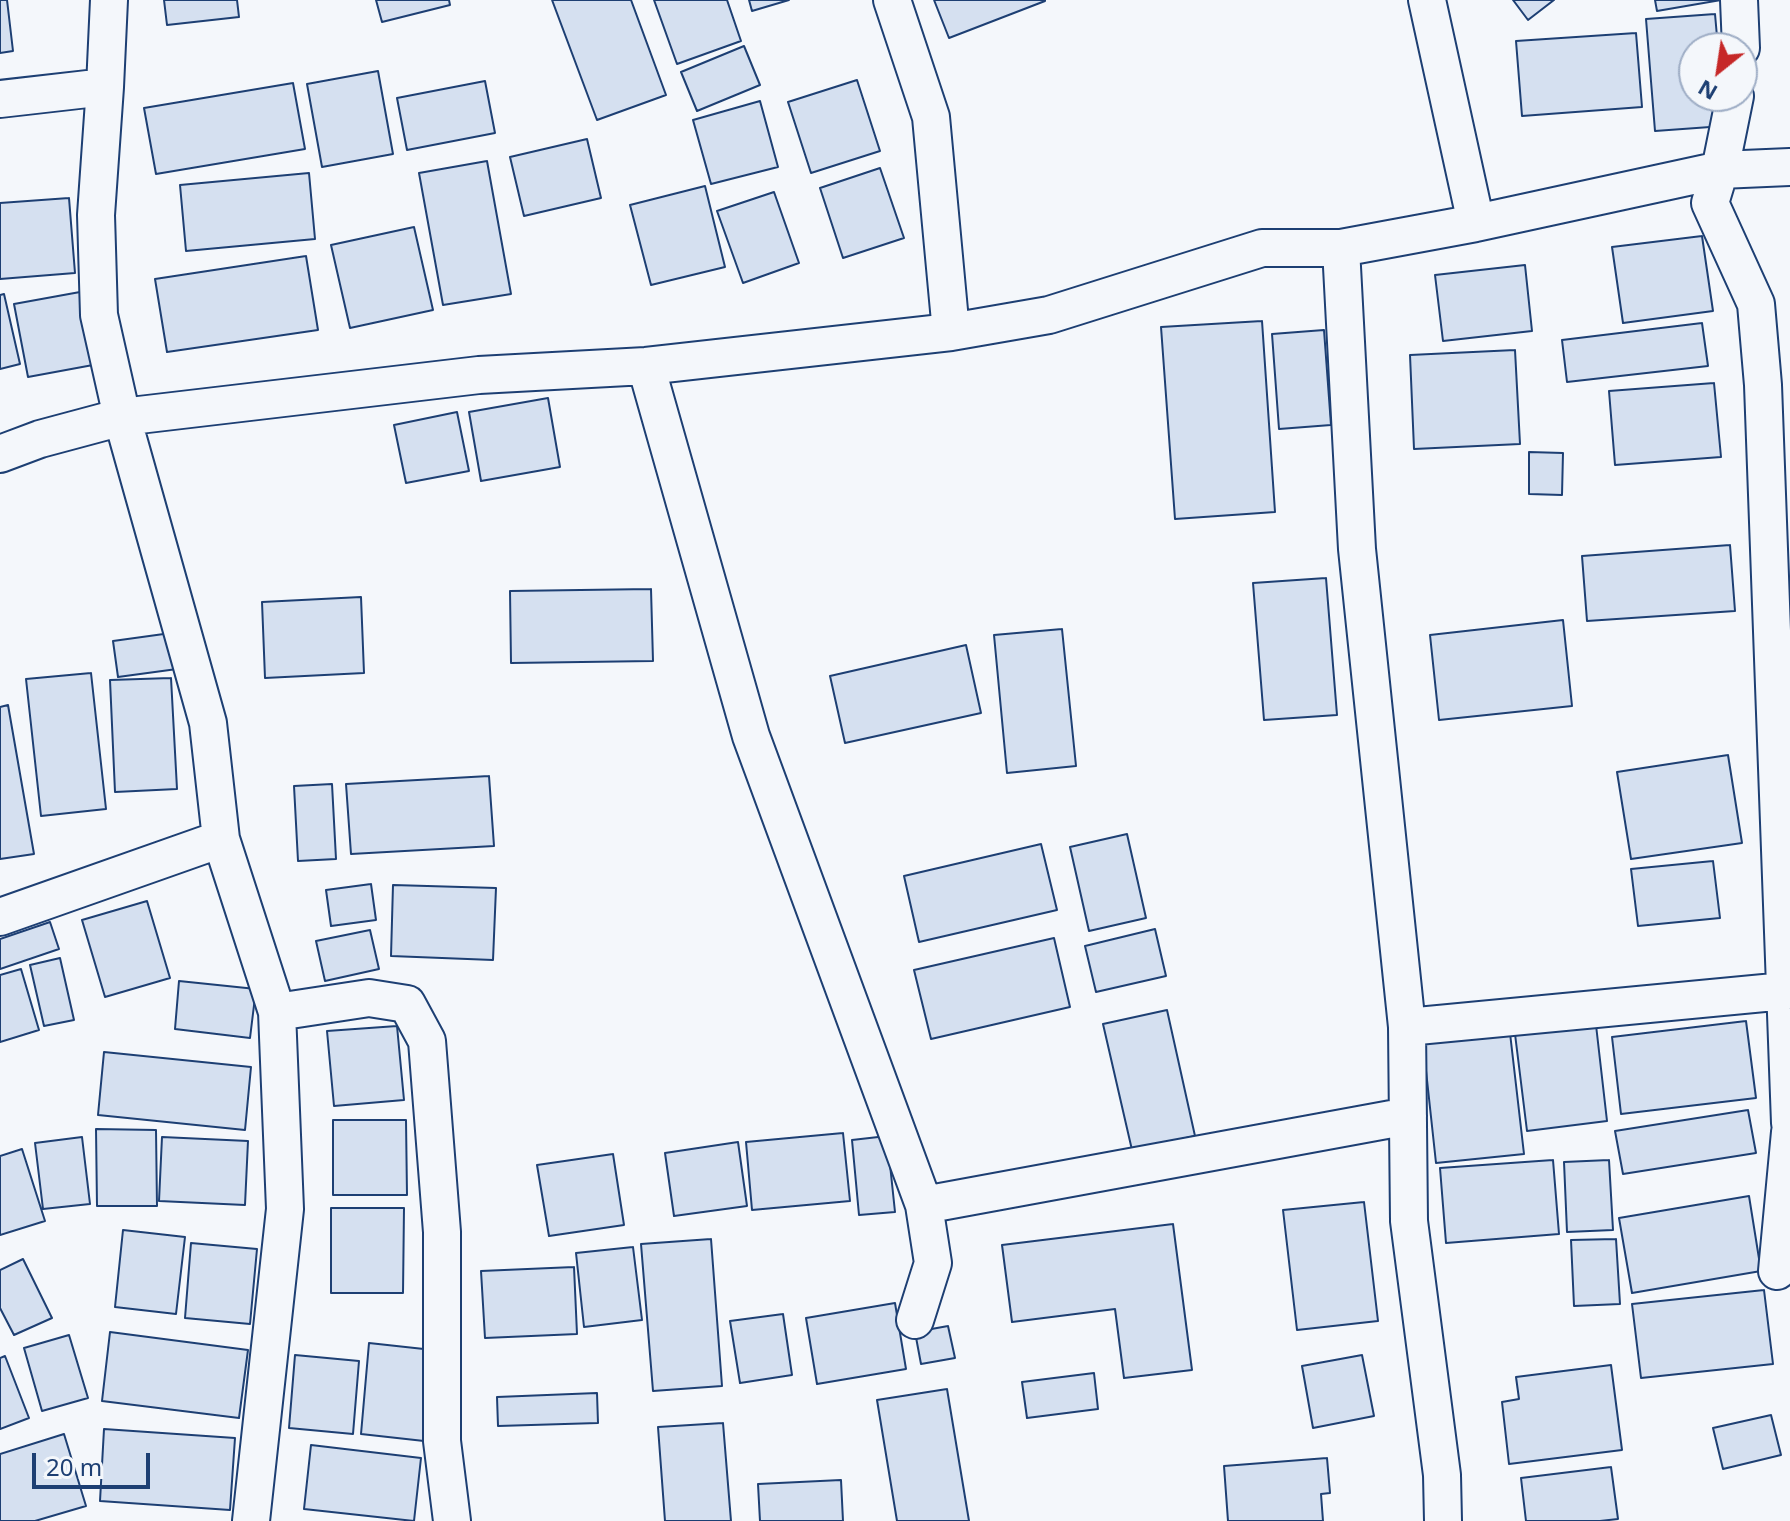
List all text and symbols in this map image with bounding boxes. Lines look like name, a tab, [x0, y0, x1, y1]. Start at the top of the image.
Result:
north arrow	[1678, 32, 1758, 112]
text: N	[1692, 74, 1722, 109]
scale bar	[36, 1437, 154, 1487]
text: 20 m	[46, 1450, 102, 1483]

